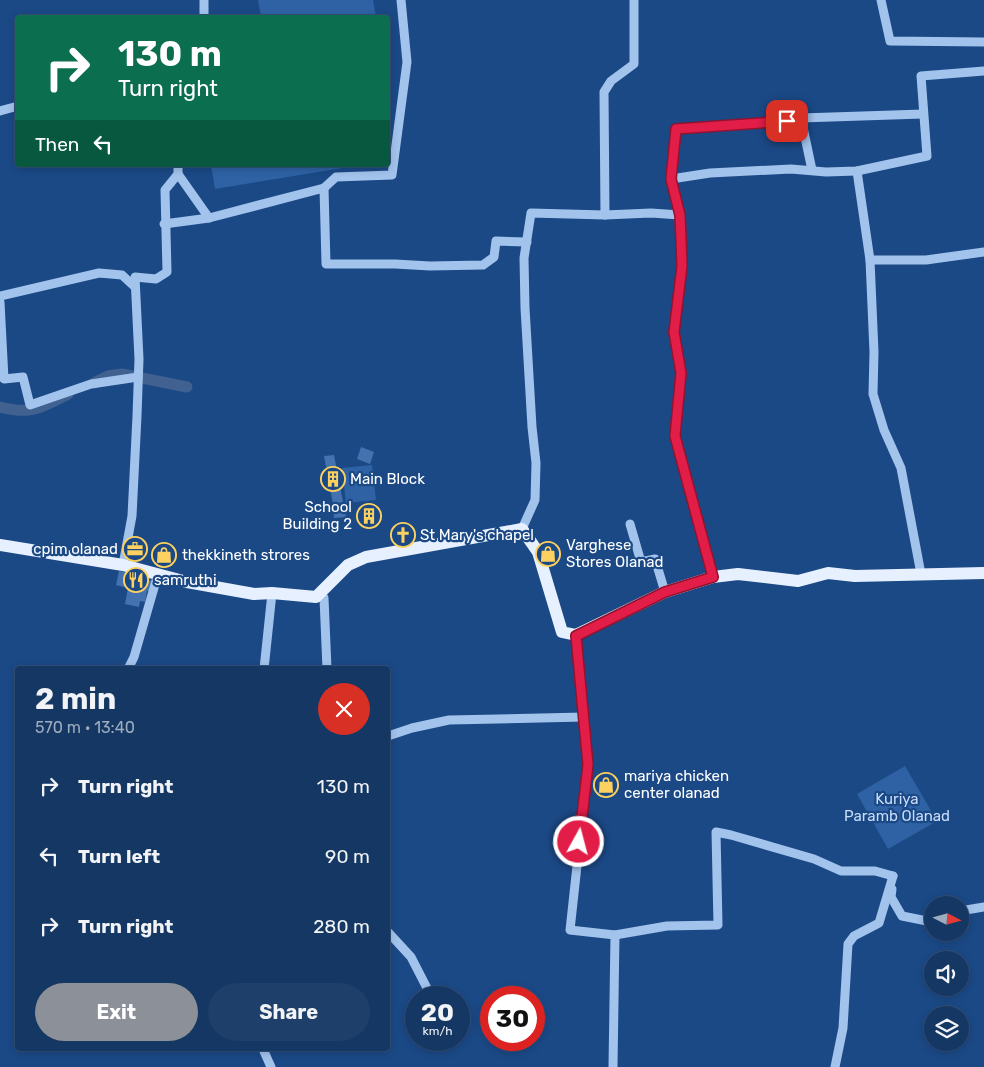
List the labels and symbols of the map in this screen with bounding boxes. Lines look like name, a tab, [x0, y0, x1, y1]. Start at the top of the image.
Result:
pin	[766, 100, 808, 142]
building icon: Main Block	[320, 466, 346, 492]
place label: Main Block	[350, 470, 425, 488]
place label: School Building 2	[283, 498, 352, 533]
building icon: School Building 2	[356, 503, 382, 529]
church icon: St Mary's chapel	[390, 522, 416, 548]
place label: St Mary's chapel	[420, 526, 534, 544]
office icon: cpim olanad	[122, 536, 148, 562]
place label: Varghese Stores Olanad	[566, 536, 663, 571]
place label: cpim olanad	[33, 540, 118, 558]
shop icon: Varghese Stores Olanad	[535, 541, 561, 567]
shop icon: thekkineth strores	[151, 542, 177, 568]
place label: thekkineth strores	[182, 546, 310, 564]
restaurant icon: samruthi	[123, 567, 149, 593]
place label: samruthi	[154, 571, 217, 589]
place label: mariya chicken center olanad	[624, 767, 729, 802]
shop icon: mariya chicken center olanad	[593, 772, 619, 798]
park label: Kuriya Paramb Olanad	[844, 790, 950, 825]
position arrow	[552, 815, 604, 867]
north arrow	[924, 896, 969, 941]
speed limit sign: 30	[480, 986, 545, 1051]

